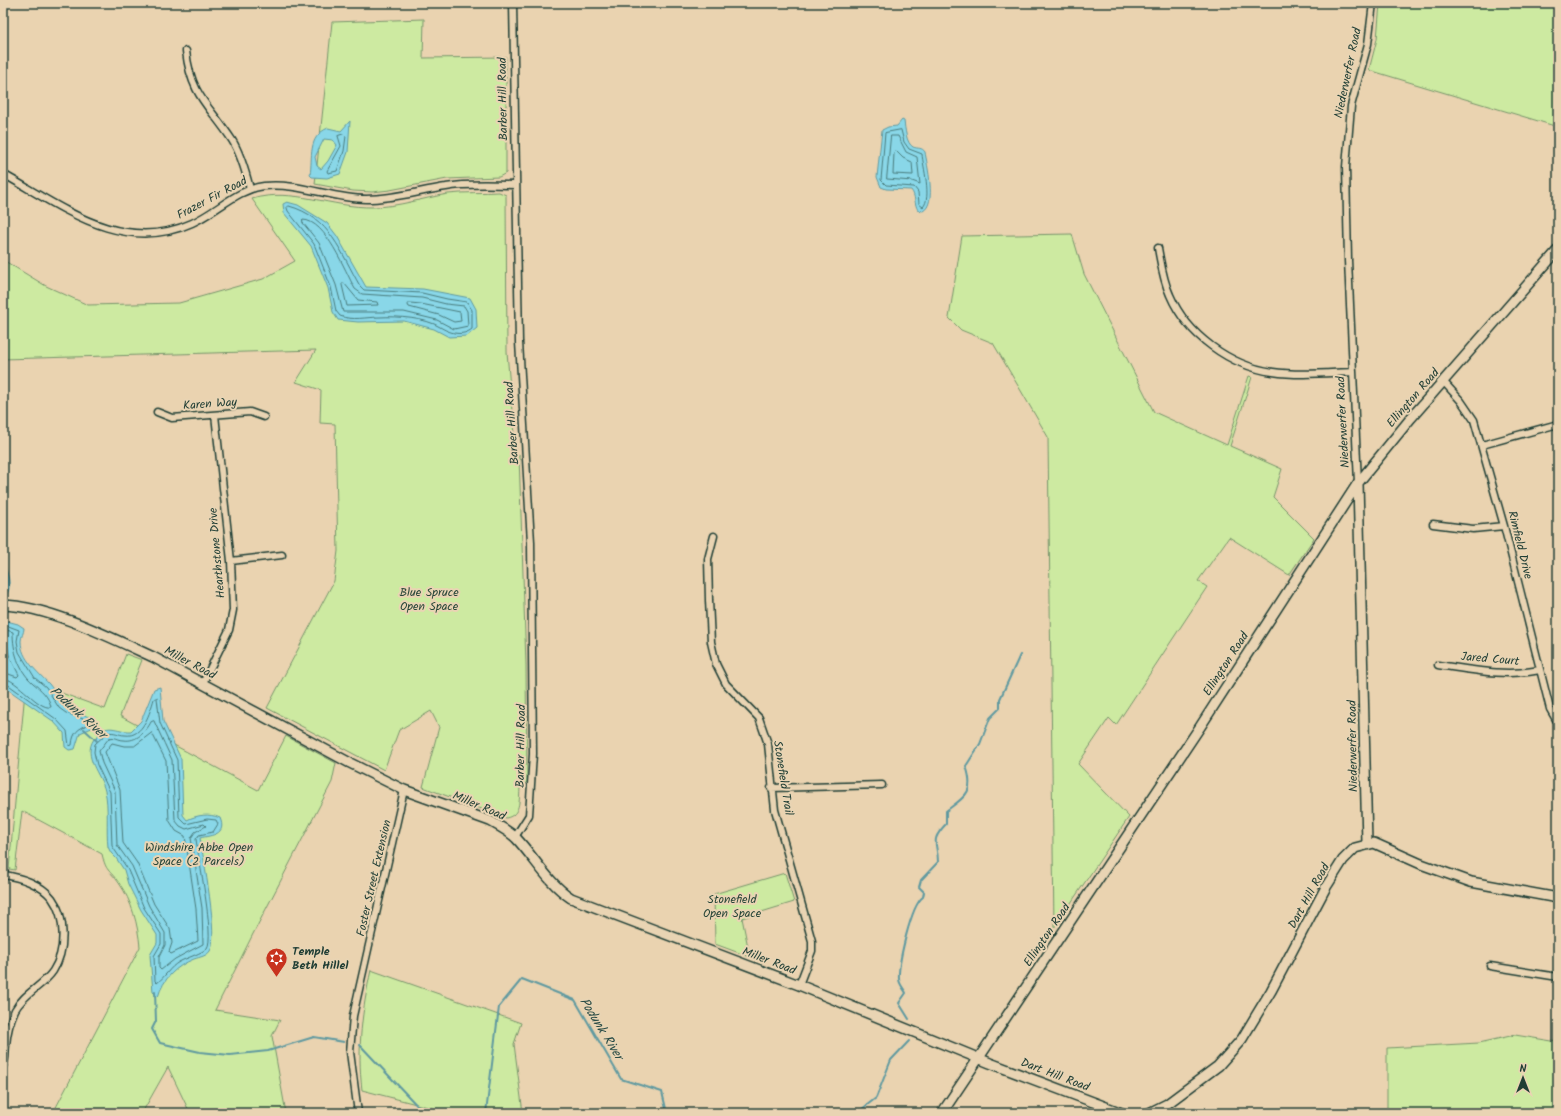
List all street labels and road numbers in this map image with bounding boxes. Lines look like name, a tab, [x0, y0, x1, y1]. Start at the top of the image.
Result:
street label: Niederwerfer Road	[1329, 25, 1367, 120]
street label: Barber Hill Road	[493, 56, 513, 141]
street label: Frazer Fir Road	[173, 171, 251, 225]
street label: Ellington Road	[1382, 363, 1445, 432]
street label: Niederwerfer Road	[1331, 375, 1355, 468]
street label: Barber Hill Road	[500, 380, 524, 465]
street label: Karen Way	[182, 393, 238, 415]
street label: Hearthstone Drive	[204, 506, 230, 599]
street label: Rimfield Drive	[1502, 509, 1538, 582]
street label: Ellington Road	[1198, 627, 1254, 700]
street label: Miller Road	[161, 641, 220, 685]
street label: Jared Court	[1460, 647, 1520, 671]
street label: Niederwerfer Road	[1343, 699, 1363, 792]
street label: Barber Hill Road	[511, 703, 531, 788]
street label: Stonefield Trail	[768, 739, 798, 817]
street label: Miller Road	[449, 786, 510, 826]
street label: Foster Street Extension	[351, 818, 397, 938]
street label: Dart Hill Road	[1283, 859, 1335, 932]
street label: Ellington Road	[1019, 899, 1076, 971]
street label: Miller Road	[739, 942, 800, 980]
street label: Dart Hill Road	[1018, 1053, 1093, 1097]

